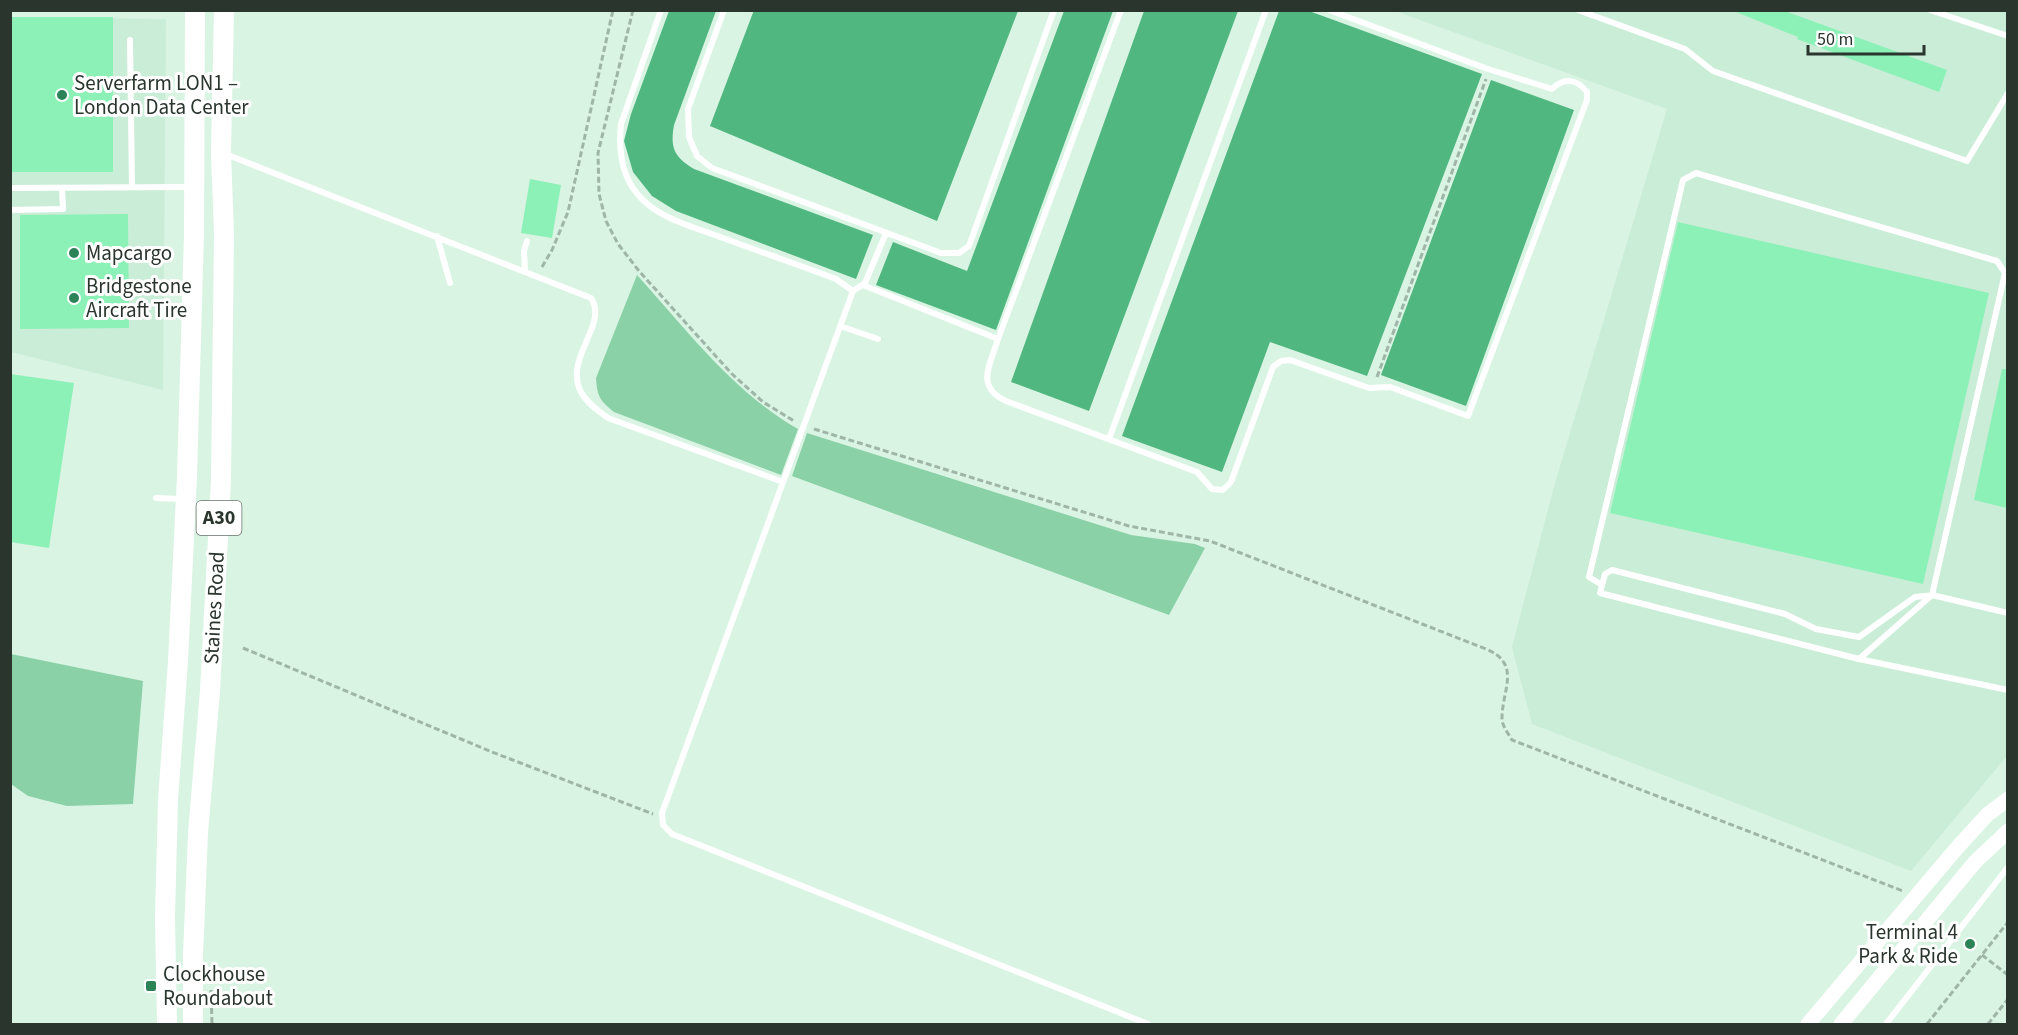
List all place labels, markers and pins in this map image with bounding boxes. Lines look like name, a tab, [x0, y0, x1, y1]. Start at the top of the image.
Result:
place label: Serverfarm LON1 – London Data Center	[74, 68, 249, 122]
marker: Serverfarm LON1 – London Data Center	[55, 88, 69, 102]
place label: Mapcargo	[86, 238, 172, 268]
marker: Mapcargo	[67, 246, 81, 260]
place label: Bridgestone Aircraft Tire	[86, 271, 192, 325]
marker: Bridgestone Aircraft Tire	[67, 291, 81, 305]
place label: Terminal 4 Park & Ride	[1858, 917, 1958, 971]
marker: Terminal 4 Park & Ride	[1963, 937, 1977, 951]
place label: Clockhouse Roundabout	[163, 959, 273, 1013]
marker: Clockhouse Roundabout	[144, 979, 158, 993]

